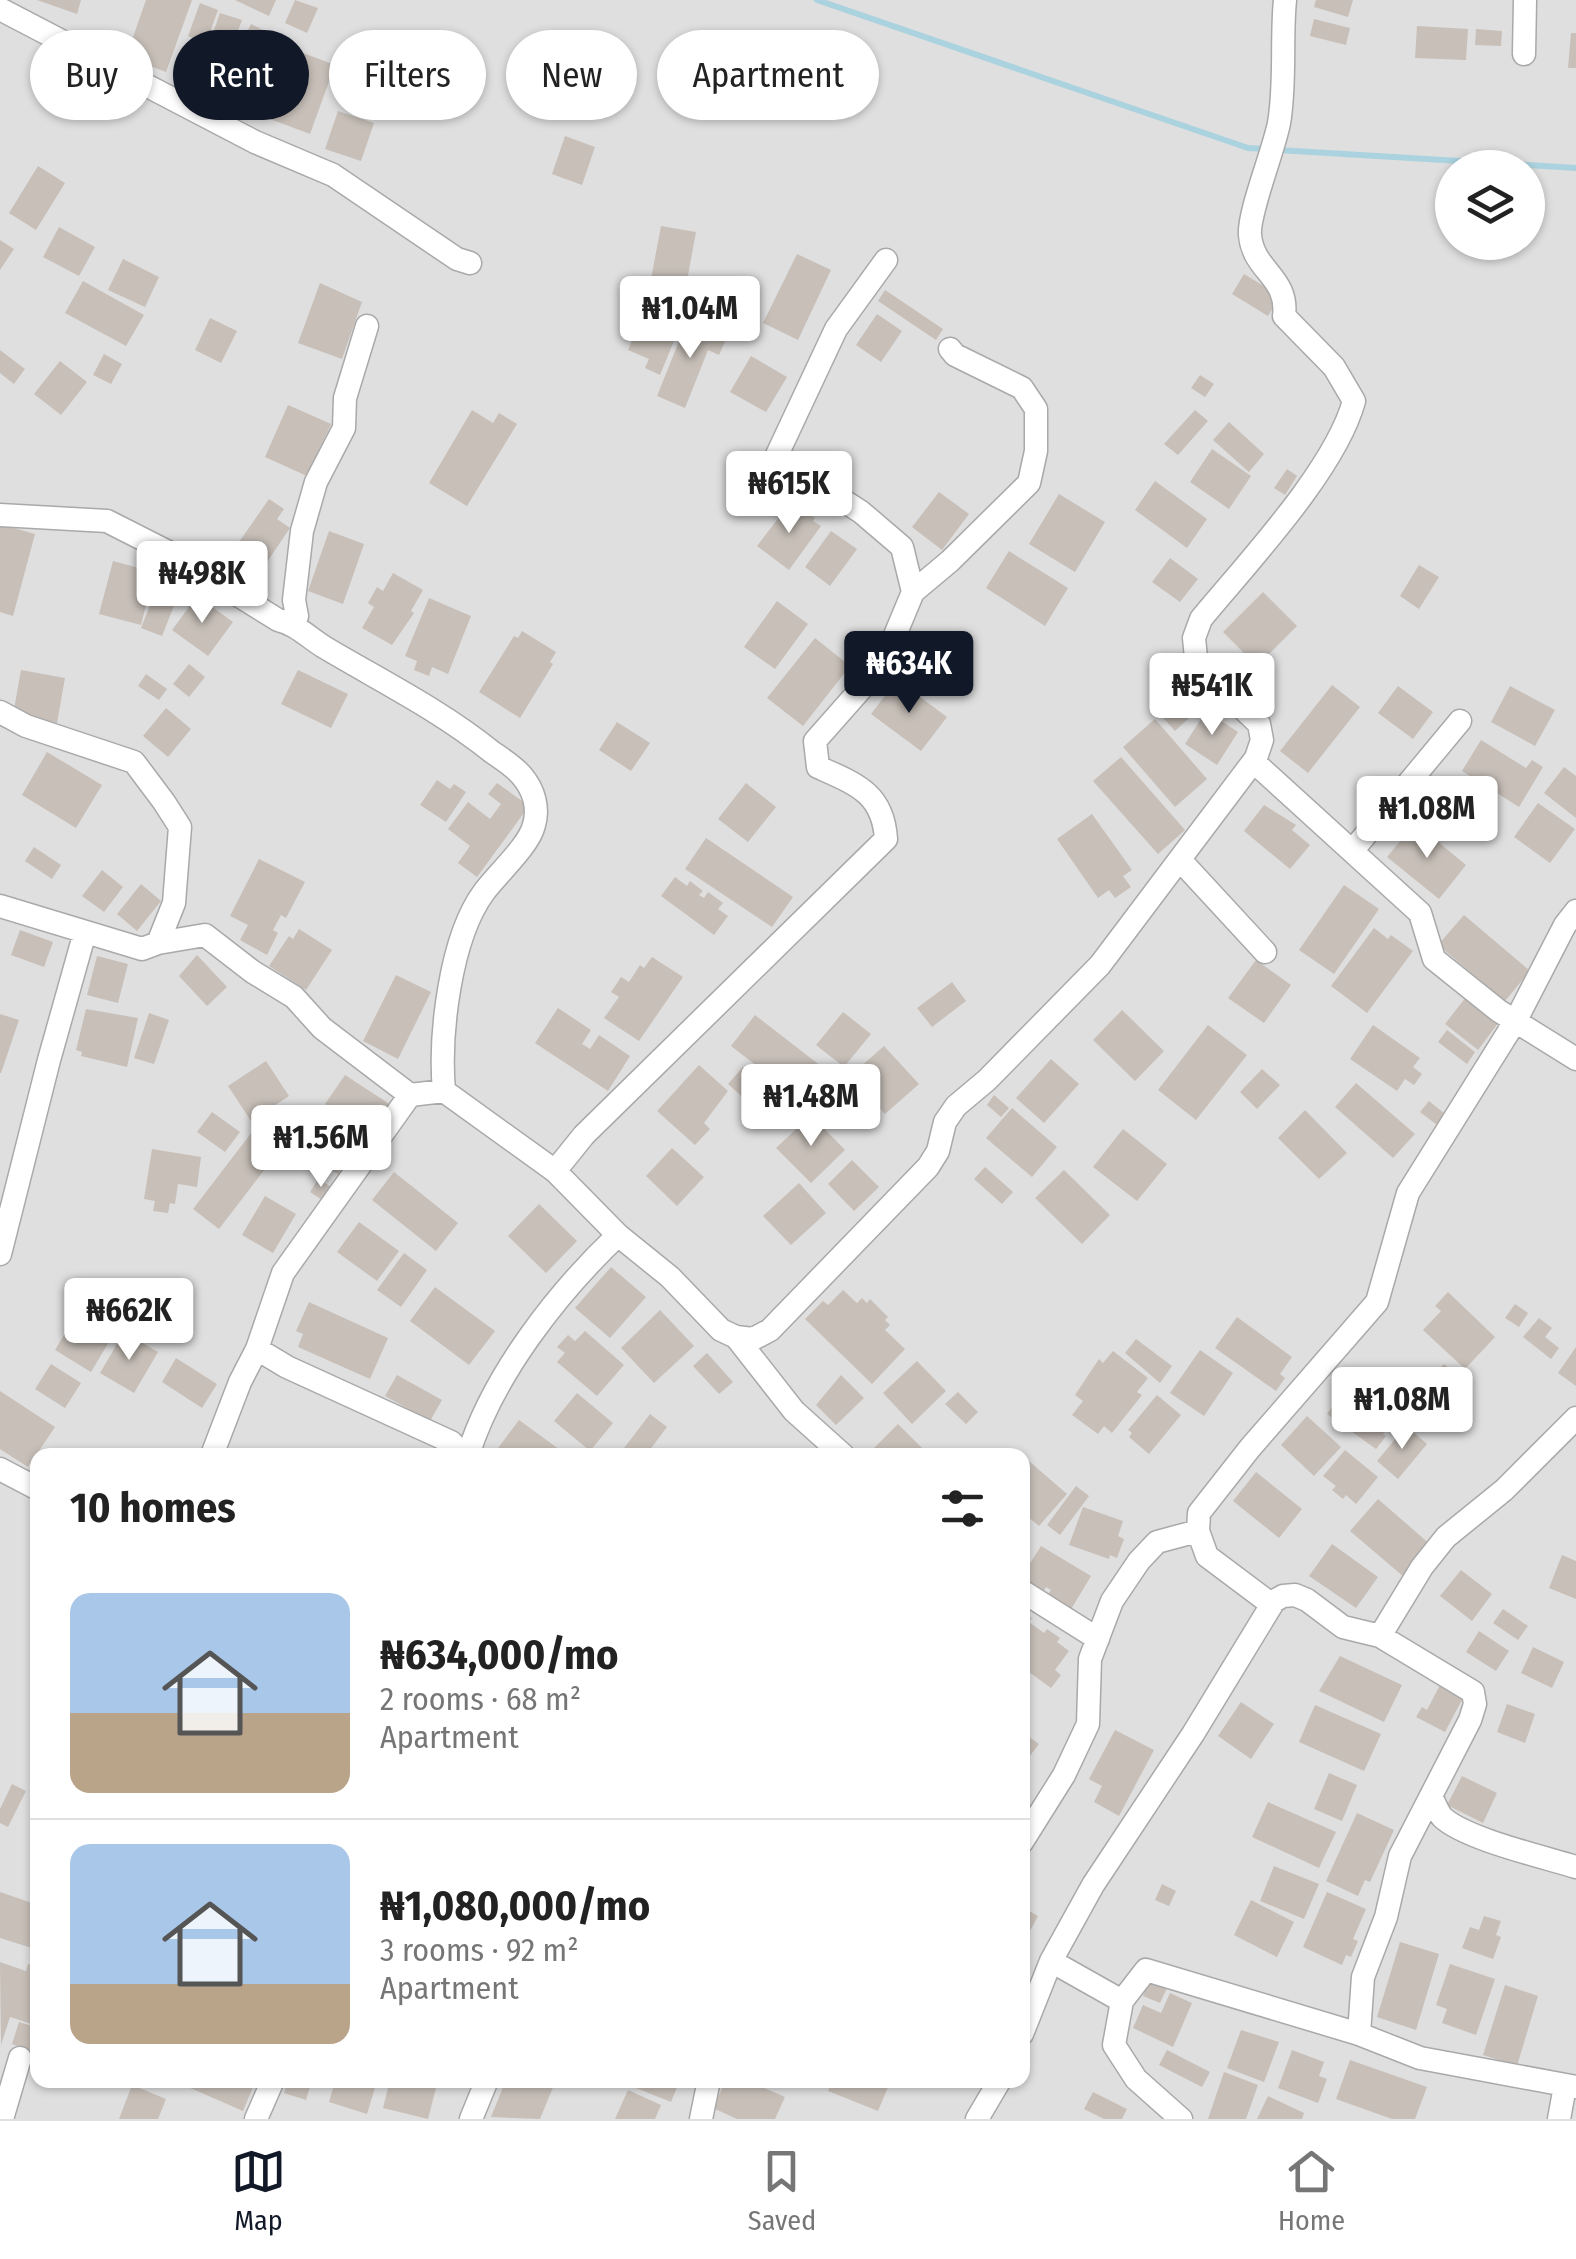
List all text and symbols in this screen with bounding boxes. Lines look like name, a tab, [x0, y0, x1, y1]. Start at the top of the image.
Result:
chip: Buy	[30, 30, 153, 120]
chip: Rent	[173, 30, 309, 120]
chip: Filters	[329, 30, 486, 120]
chip: New	[506, 30, 637, 120]
chip: Apartment	[657, 30, 879, 120]
map controls	[1435, 150, 1545, 260]
button: layers	[1435, 150, 1545, 260]
pin: ₦1.04M	[609, 276, 771, 361]
text: ₦1.04M	[642, 289, 738, 327]
pin: ₦615K	[719, 451, 859, 536]
text: ₦615K	[748, 464, 830, 502]
pin: ₦498K	[132, 541, 272, 626]
text: ₦498K	[159, 554, 245, 592]
pin: ₦634K	[839, 631, 979, 716]
text: ₦634K	[866, 644, 952, 682]
pin: ₦541K	[1142, 653, 1282, 738]
text: ₦541K	[1171, 666, 1253, 704]
pin: ₦1.08M	[1346, 776, 1508, 861]
text: ₦1.08M	[1379, 789, 1475, 827]
pin: ₦1.48M	[730, 1064, 892, 1149]
text: ₦1.48M	[763, 1077, 859, 1115]
pin: ₦1.56M	[240, 1105, 402, 1190]
text: ₦1.56M	[273, 1118, 369, 1156]
pin: ₦662K	[59, 1278, 199, 1363]
text: ₦662K	[86, 1291, 172, 1329]
pin: ₦1.08M	[1321, 1367, 1483, 1452]
text: ₦1.08M	[1354, 1380, 1450, 1418]
icon: filters	[935, 1481, 990, 1536]
text: 10 homes	[70, 1483, 236, 1533]
text: ₦634,000/mo	[380, 1630, 618, 1680]
icon: home	[150, 1633, 270, 1753]
text: 2 rooms · 68 m²	[380, 1680, 581, 1718]
text: Apartment	[380, 1718, 519, 1756]
text: ₦1,080,000/mo	[380, 1881, 650, 1931]
icon: home	[150, 1884, 270, 2004]
text: 3 rooms · 92 m²	[380, 1931, 579, 1969]
text: Apartment	[380, 1969, 519, 2007]
tab: Map	[231, 2144, 286, 2237]
tab: Saved	[748, 2144, 816, 2237]
tab: Home	[1278, 2144, 1345, 2237]

